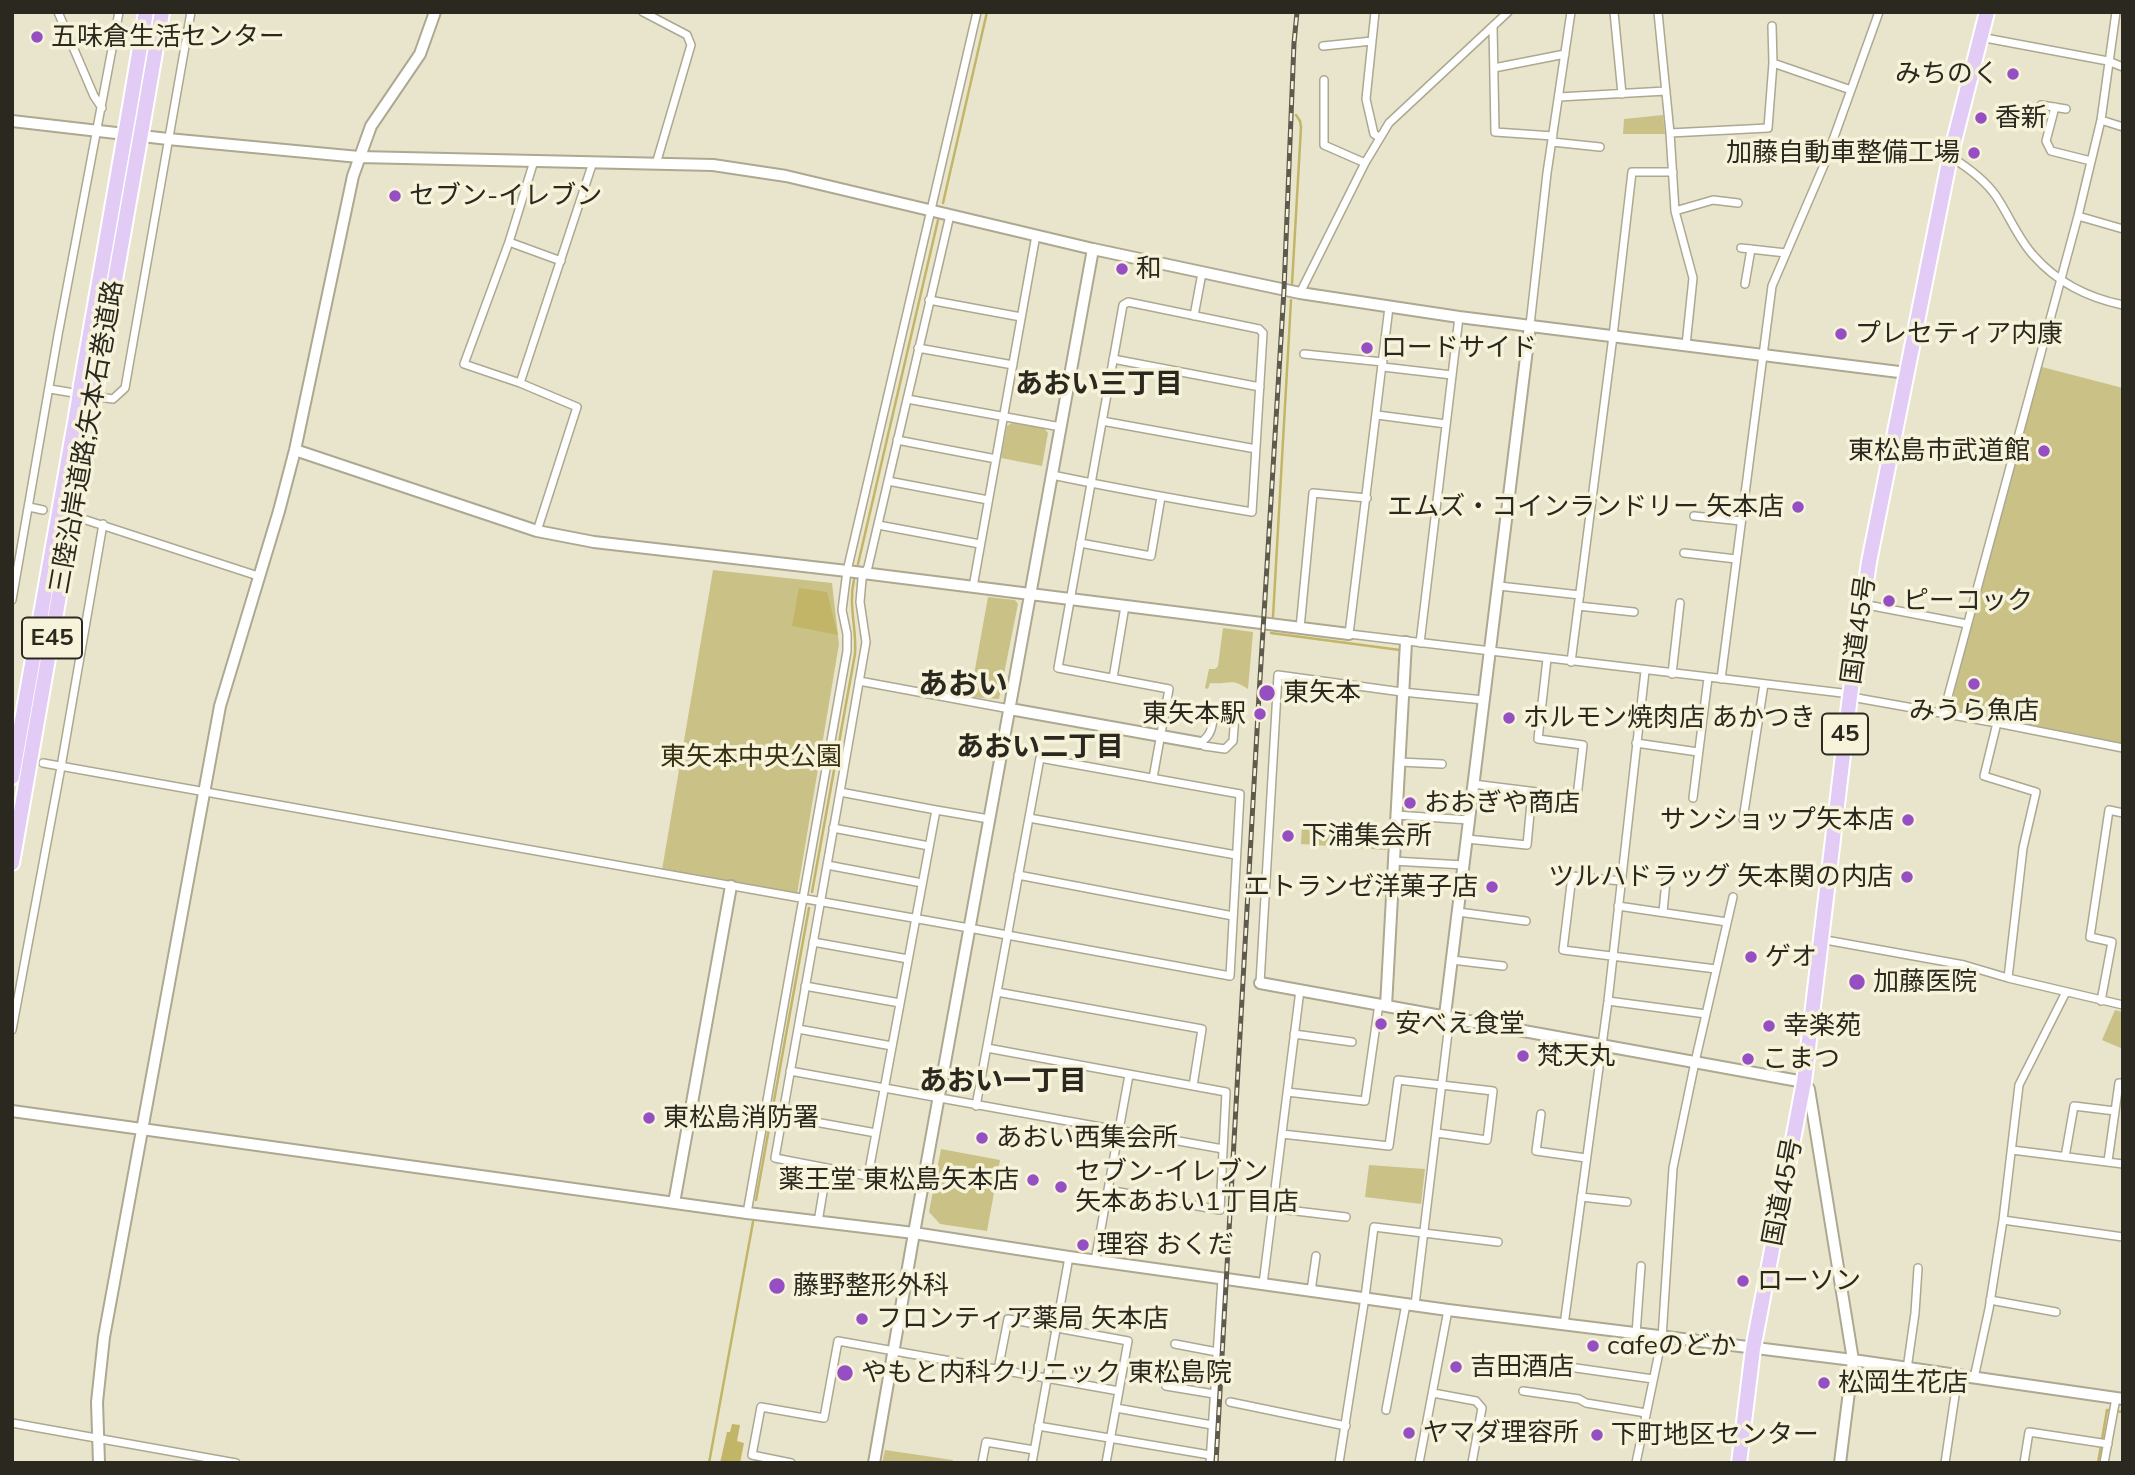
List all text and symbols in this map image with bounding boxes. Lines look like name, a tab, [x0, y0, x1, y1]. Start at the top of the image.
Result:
place label: 五味倉生活センター	[51, 21, 285, 53]
marker: 五味倉生活センター	[29, 29, 45, 45]
place label: みちのく	[1895, 58, 1999, 90]
marker: みちのく	[2005, 66, 2021, 82]
place label: 香新	[1995, 102, 2047, 134]
marker: 香新	[1973, 110, 1989, 126]
place label: 加藤自動車整備工場	[1726, 137, 1960, 169]
marker: 加藤自動車整備工場	[1966, 145, 1982, 161]
place label: セブン-イレブン	[409, 180, 602, 212]
marker: セブン-イレブン	[387, 188, 403, 204]
place label: 和	[1136, 253, 1162, 285]
marker: 和	[1114, 261, 1130, 277]
street label: 三陸沿岸道路;矢本石巻道路	[44, 278, 130, 596]
place label: プレセティア内康	[1855, 318, 2063, 350]
marker: プレセティア内康	[1833, 326, 1849, 342]
place label: ロードサイド	[1381, 332, 1537, 364]
marker: ロードサイド	[1359, 340, 1375, 356]
district label: あおい三丁目	[1015, 368, 1183, 402]
place label: 東松島市武道館	[1848, 435, 2030, 467]
marker: 東松島市武道館	[2036, 443, 2052, 459]
place label: エムズ・コインランドリー 矢本店	[1387, 491, 1784, 523]
marker: エムズ・コインランドリー 矢本店	[1790, 499, 1806, 515]
street label: 国道45号	[1836, 574, 1882, 686]
place label: ピーコック	[1903, 585, 2033, 617]
marker: ピーコック	[1881, 593, 1897, 609]
road number: E45	[22, 618, 82, 658]
district label: あおい	[918, 667, 1008, 703]
marker: みうら魚店	[1966, 676, 1982, 692]
place label: 東矢本	[1283, 677, 1361, 709]
marker: 東矢本	[1257, 683, 1277, 703]
place label: みうら魚店	[1909, 695, 2039, 727]
place label: 東矢本駅	[1142, 698, 1246, 730]
place label: ホルモン焼肉店 あかつき	[1523, 702, 1816, 734]
marker: 東矢本駅	[1252, 706, 1268, 722]
marker: ホルモン焼肉店 あかつき	[1501, 710, 1517, 726]
road number: 45	[1822, 714, 1868, 754]
district label: あおい二丁目	[956, 731, 1124, 765]
park label: 東矢本中央公園	[660, 741, 842, 773]
place label: おおぎや商店	[1424, 787, 1580, 819]
marker: おおぎや商店	[1402, 795, 1418, 811]
place label: サンショップ矢本店	[1660, 804, 1894, 836]
marker: サンショップ矢本店	[1900, 812, 1916, 828]
place label: 下浦集会所	[1302, 820, 1432, 852]
marker: 下浦集会所	[1280, 828, 1296, 844]
place label: ツルハドラッグ 矢本関の内店	[1548, 861, 1893, 893]
marker: ツルハドラッグ 矢本関の内店	[1899, 869, 1915, 885]
place label: エトランゼ洋菓子店	[1244, 871, 1478, 903]
marker: エトランゼ洋菓子店	[1484, 879, 1500, 895]
place label: ゲオ	[1765, 941, 1817, 973]
marker: ゲオ	[1743, 949, 1759, 965]
place label: 加藤医院	[1873, 966, 1977, 998]
marker: 加藤医院	[1847, 972, 1867, 992]
place label: 安べえ食堂	[1395, 1008, 1525, 1040]
place label: 幸楽苑	[1783, 1010, 1861, 1042]
marker: 安べえ食堂	[1373, 1016, 1389, 1032]
marker: 幸楽苑	[1761, 1018, 1777, 1034]
place label: 梵天丸	[1537, 1040, 1615, 1072]
place label: こまつ	[1762, 1043, 1840, 1075]
marker: 梵天丸	[1515, 1048, 1531, 1064]
marker: こまつ	[1740, 1051, 1756, 1067]
district label: あおい一丁目	[919, 1065, 1087, 1099]
place label: 東松島消防署	[663, 1102, 819, 1134]
marker: 東松島消防署	[641, 1110, 657, 1126]
place label: あおい西集会所	[996, 1122, 1178, 1154]
marker: あおい西集会所	[974, 1130, 990, 1146]
street label: 国道45号	[1757, 1135, 1809, 1249]
place label: セブン-イレブン 矢本あおい1丁目店	[1075, 1156, 1299, 1218]
place label: 薬王堂 東松島矢本店	[778, 1164, 1019, 1196]
marker: 薬王堂 東松島矢本店	[1025, 1172, 1041, 1188]
marker: セブン-イレブン 矢本あおい1丁目店	[1053, 1179, 1069, 1195]
place label: 理容 おくだ	[1097, 1229, 1234, 1261]
marker: 理容 おくだ	[1075, 1237, 1091, 1253]
place label: ローソン	[1757, 1265, 1861, 1297]
place label: 藤野整形外科	[793, 1270, 949, 1302]
marker: ローソン	[1735, 1273, 1751, 1289]
marker: 藤野整形外科	[767, 1276, 787, 1296]
place label: フロンティア薬局 矢本店	[876, 1303, 1169, 1335]
marker: フロンティア薬局 矢本店	[854, 1311, 870, 1327]
place label: cafeのどか	[1607, 1330, 1736, 1362]
marker: cafeのどか	[1585, 1338, 1601, 1354]
place label: 吉田酒店	[1470, 1351, 1574, 1383]
place label: やもと内科クリニック 東松島院	[861, 1357, 1232, 1389]
marker: 吉田酒店	[1448, 1359, 1464, 1375]
marker: やもと内科クリニック 東松島院	[835, 1363, 855, 1383]
place label: 松岡生花店	[1838, 1367, 1968, 1399]
marker: 松岡生花店	[1816, 1375, 1832, 1391]
place label: ヤマダ理容所	[1423, 1417, 1579, 1449]
place label: 下町地区センター	[1611, 1419, 1819, 1451]
marker: ヤマダ理容所	[1401, 1425, 1417, 1441]
marker: 下町地区センター	[1589, 1427, 1605, 1443]

